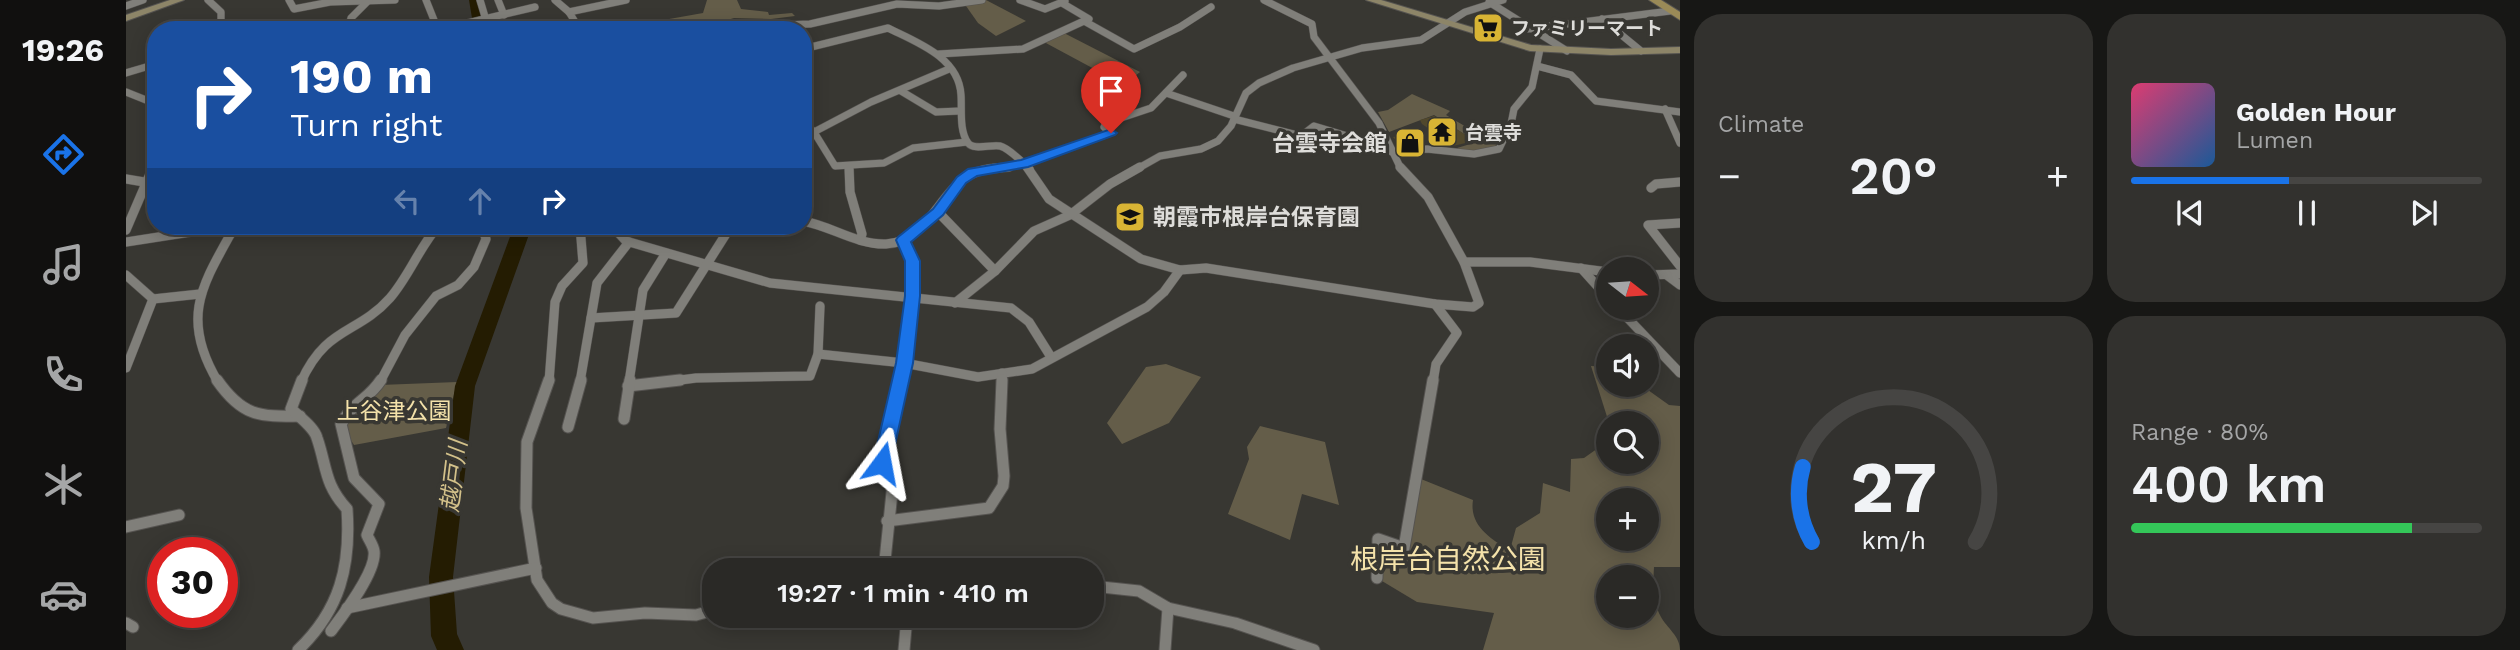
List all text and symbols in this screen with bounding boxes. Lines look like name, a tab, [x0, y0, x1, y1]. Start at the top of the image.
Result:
supermarket icon: ファミリーマート	[1471, 11, 1505, 45]
place label: ファミリーマート	[1511, 17, 1663, 40]
text: 19:26	[22, 31, 104, 69]
text: 190 m	[290, 47, 433, 105]
icon: right	[175, 49, 266, 140]
pin	[1081, 61, 1141, 133]
icon: arrive	[1092, 72, 1130, 110]
text: Golden Hour	[2236, 97, 2396, 127]
text: Turn right	[290, 106, 442, 144]
text: Climate	[1718, 111, 1804, 138]
temple icon: 台雲寺	[1425, 115, 1459, 149]
place label: 台雲寺	[1465, 121, 1522, 144]
shop icon: 台雲寺会館	[1393, 126, 1427, 160]
text: Lumen	[2236, 127, 2313, 154]
icon: directions	[39, 130, 88, 179]
place label: 台雲寺会館	[1272, 130, 1387, 157]
text: 20°	[1849, 146, 1938, 207]
text: −	[1718, 154, 1741, 198]
text: +	[2046, 154, 2069, 198]
icon: left	[388, 182, 426, 220]
icon: ahead	[461, 182, 499, 220]
icon: right	[534, 182, 572, 220]
icon: previous	[2171, 194, 2209, 232]
icon: pause	[2288, 194, 2326, 232]
icon: next	[2405, 194, 2443, 232]
school or university icon: 朝霞市根岸台保育園	[1113, 200, 1147, 234]
place label: 朝霞市根岸台保育園	[1153, 204, 1360, 231]
icon: music	[39, 240, 88, 289]
north arrow	[1596, 257, 1659, 320]
map controls	[1596, 257, 1659, 628]
button: sound	[1596, 334, 1659, 397]
icon: phone	[39, 350, 88, 399]
park label: 上谷津公園	[337, 398, 452, 425]
button: search	[1596, 411, 1659, 474]
text: Range · 80%	[2131, 419, 2268, 446]
position arrow	[845, 426, 919, 500]
water label: 越戸川	[436, 436, 473, 513]
text: 27	[1850, 444, 1937, 530]
text: 400 km	[2131, 454, 2326, 515]
icon: climate	[39, 460, 88, 509]
button: +	[1596, 488, 1659, 551]
text: km/h	[1861, 526, 1926, 555]
speed limit sign: 30	[147, 537, 238, 628]
park label: 根岸台自然公園	[1350, 543, 1546, 576]
button: −	[1596, 565, 1659, 628]
icon: car	[39, 570, 88, 619]
text: 19:27 · 1 min · 410 m	[777, 578, 1029, 608]

